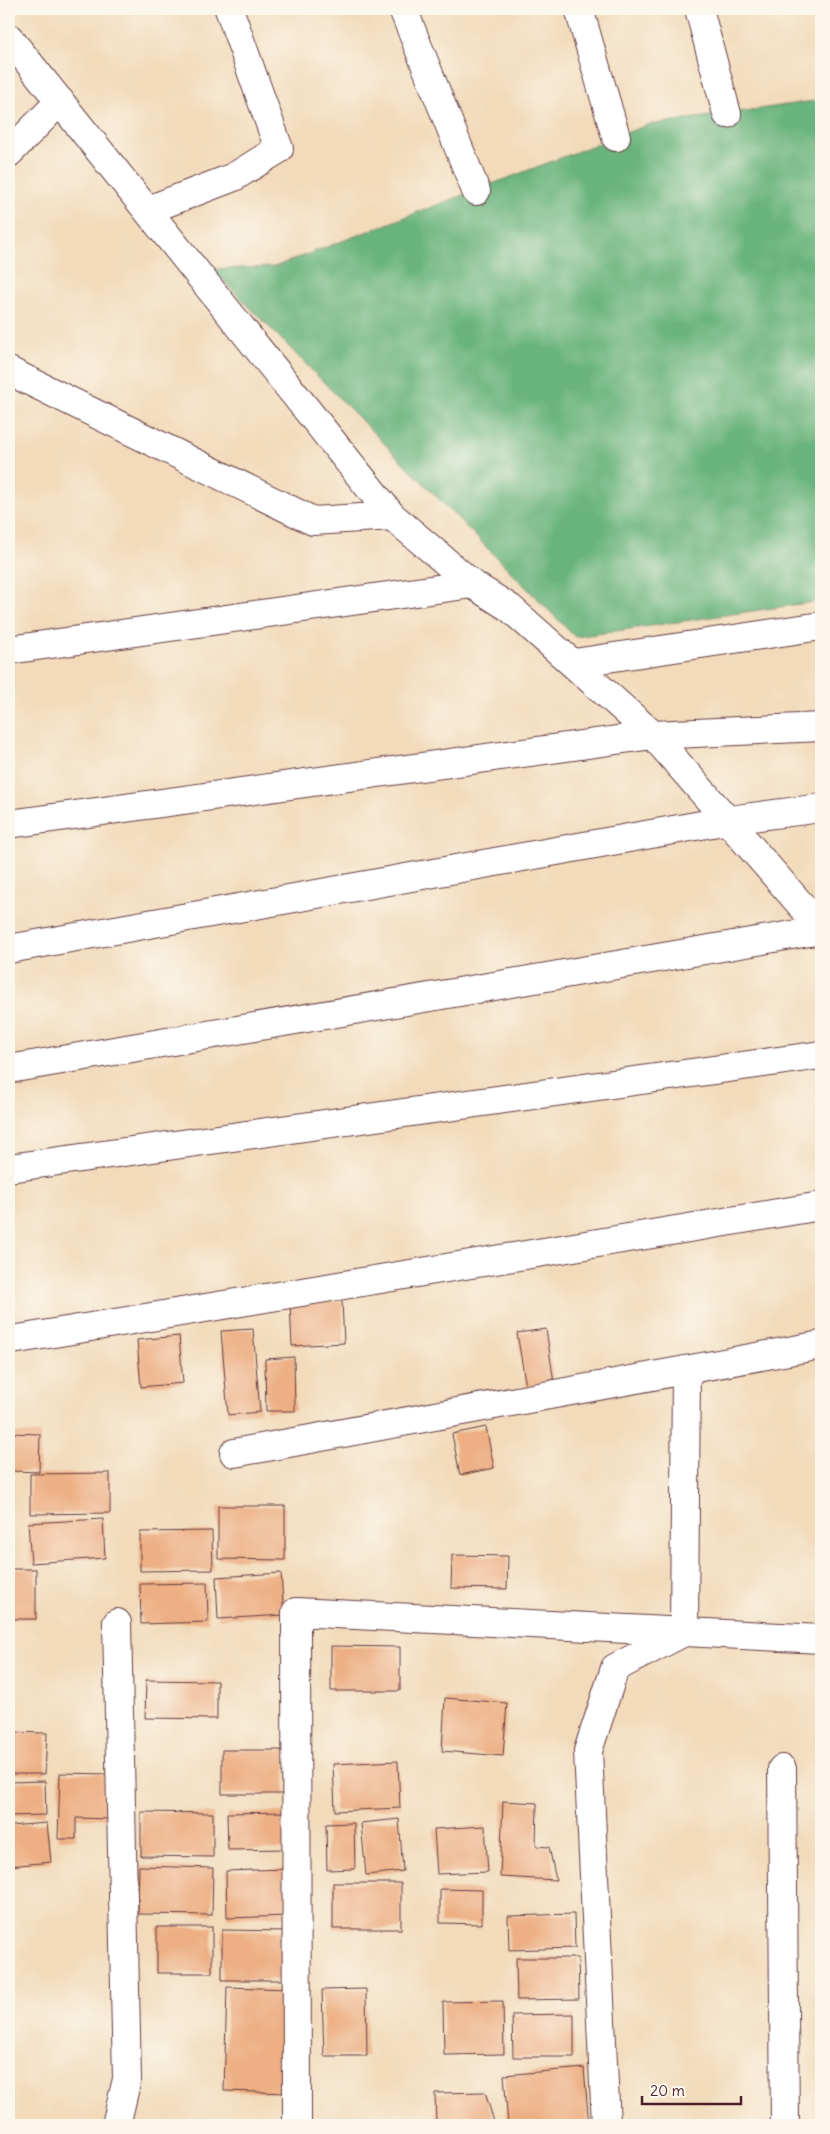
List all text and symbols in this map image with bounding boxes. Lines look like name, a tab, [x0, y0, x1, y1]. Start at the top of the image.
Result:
scale bar	[642, 2074, 741, 2106]
text: 20 m	[650, 2081, 685, 2100]

